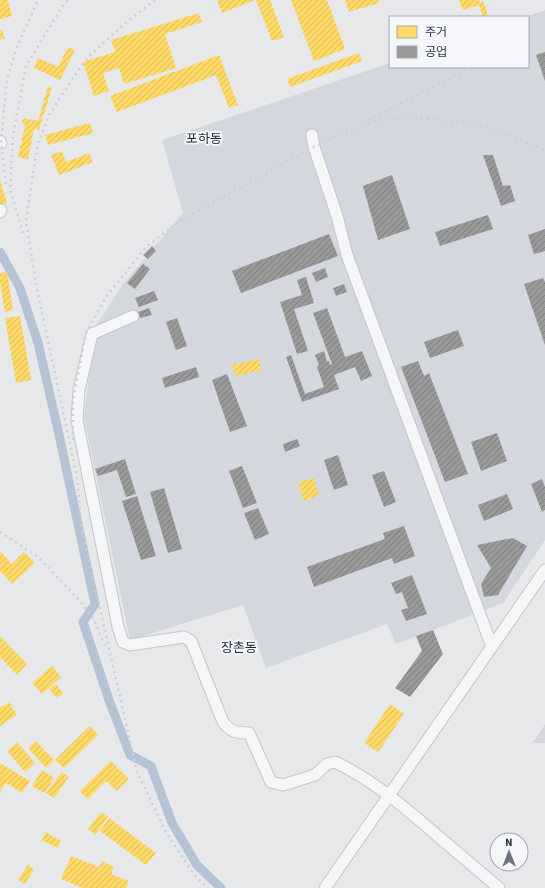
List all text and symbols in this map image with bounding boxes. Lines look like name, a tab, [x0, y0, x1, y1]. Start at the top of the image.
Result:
legend	[389, 16, 529, 68]
text: 주거	[425, 24, 447, 41]
text: 공업	[425, 44, 447, 61]
district label: 포하동	[186, 130, 222, 148]
district label: 장촌동	[221, 639, 257, 657]
north arrow	[489, 832, 529, 872]
text: N	[505, 835, 513, 850]

